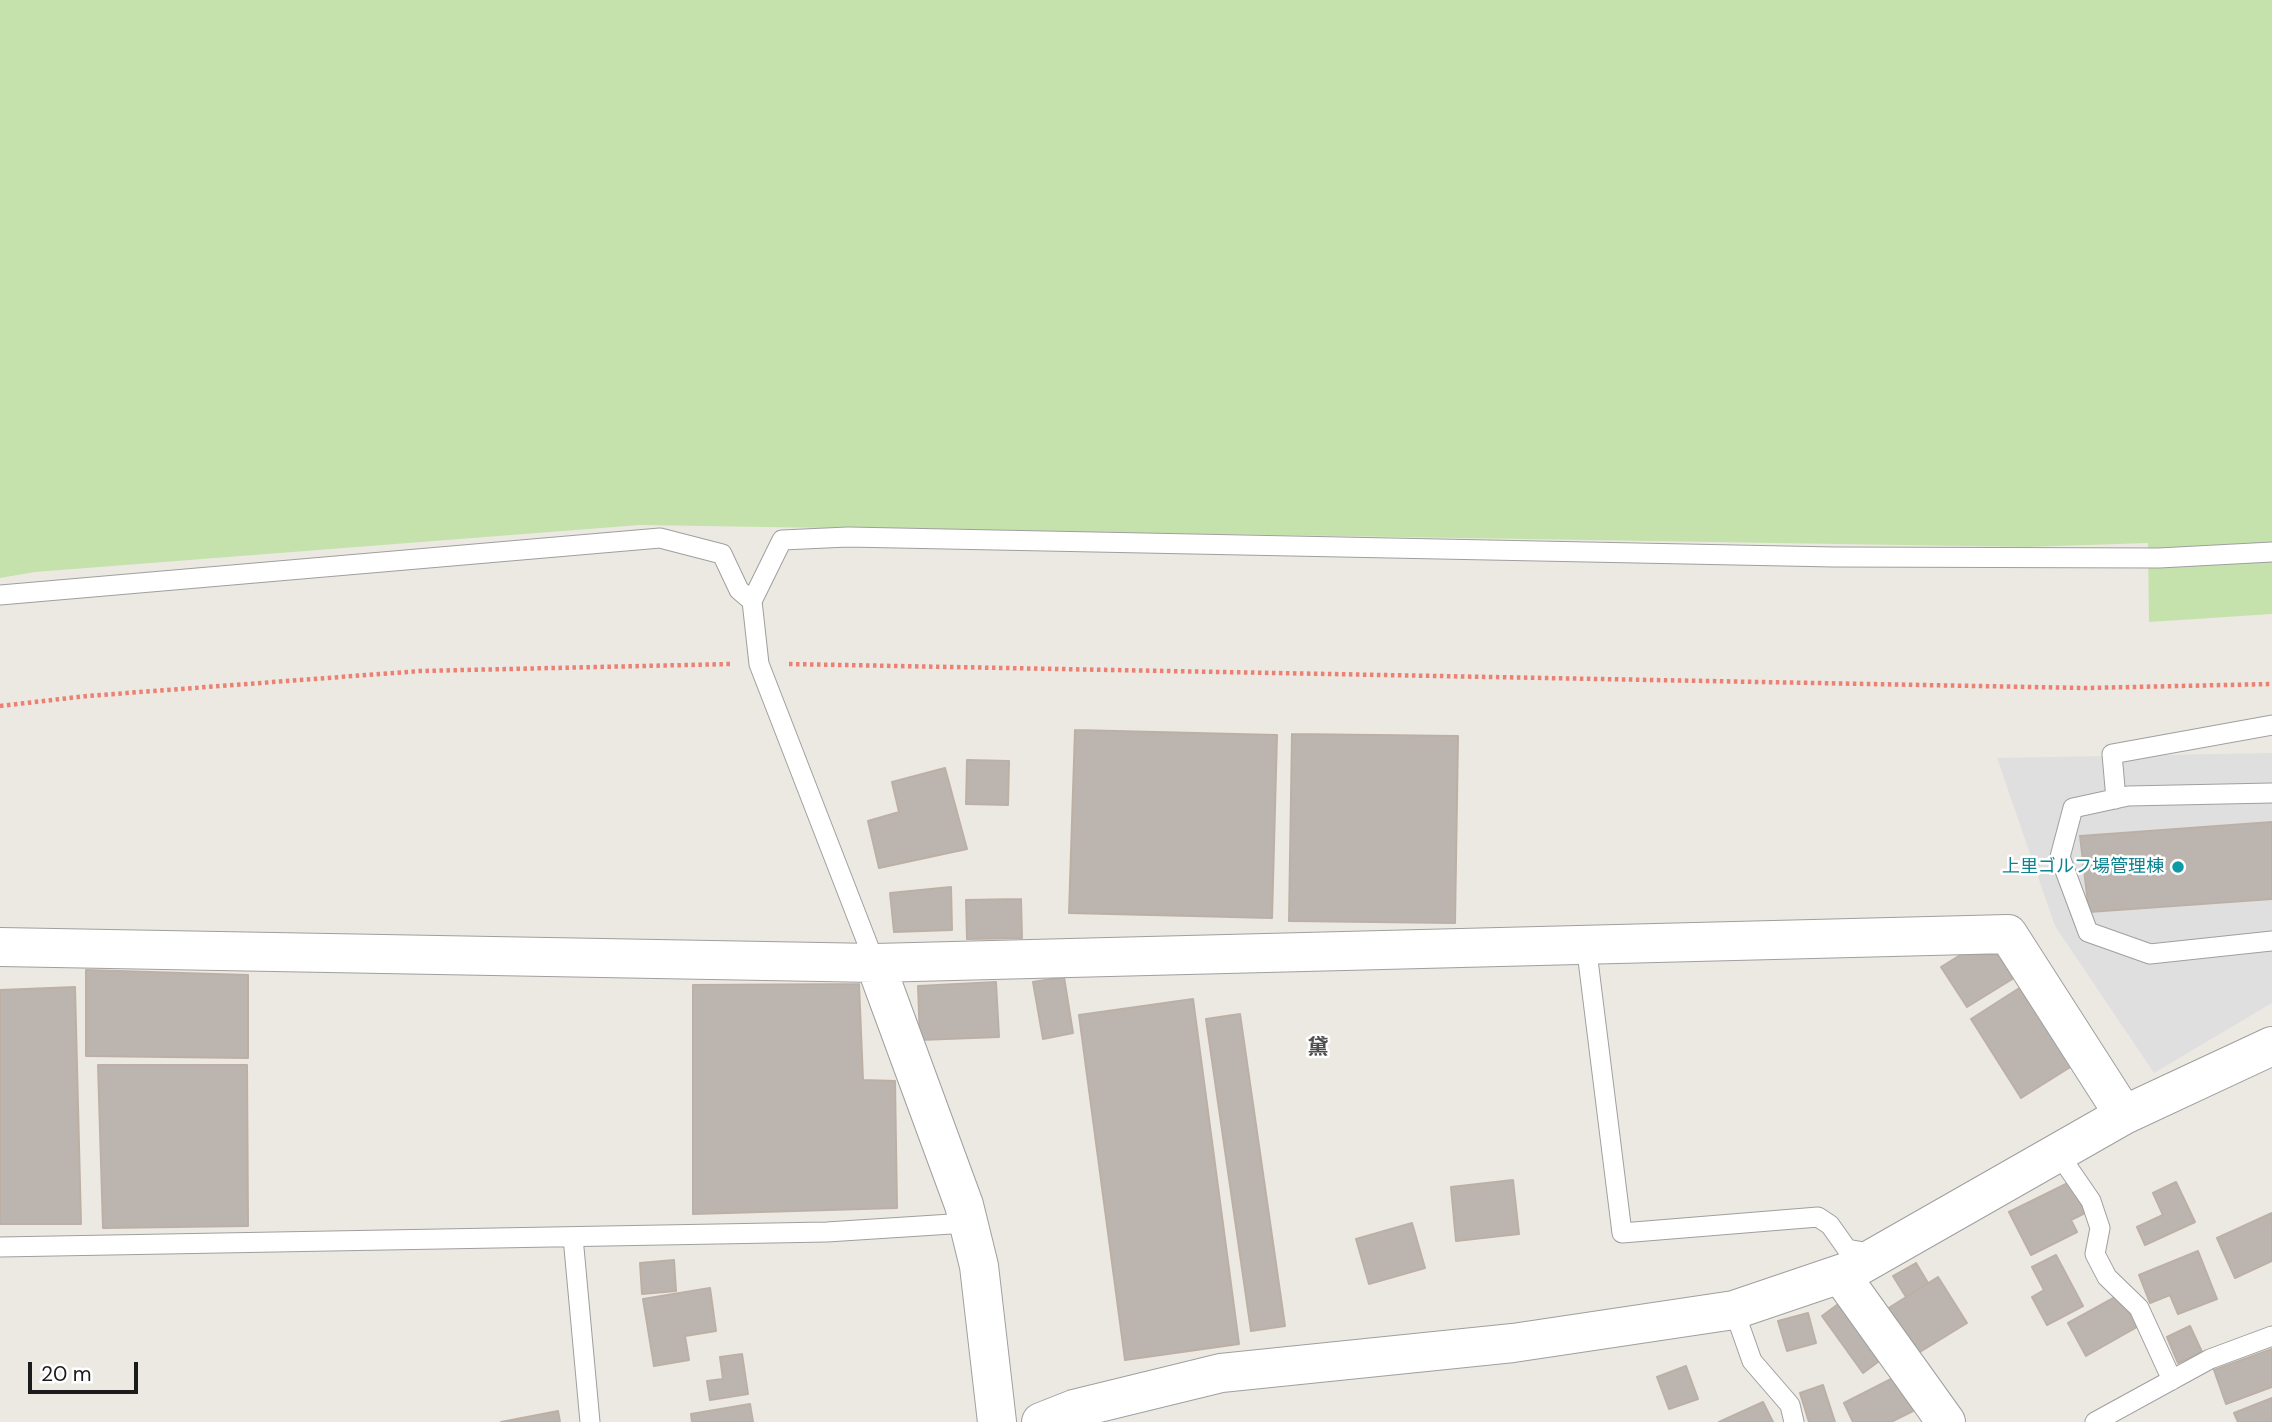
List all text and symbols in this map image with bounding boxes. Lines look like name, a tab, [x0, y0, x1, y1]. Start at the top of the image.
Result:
place label: 上里ゴルフ場管理棟	[2002, 856, 2164, 878]
marker: 上里ゴルフ場管理棟	[2170, 859, 2186, 875]
district label: 黛	[1308, 1035, 1328, 1061]
scale bar	[32, 1348, 142, 1392]
text: 20 m	[41, 1360, 92, 1388]

